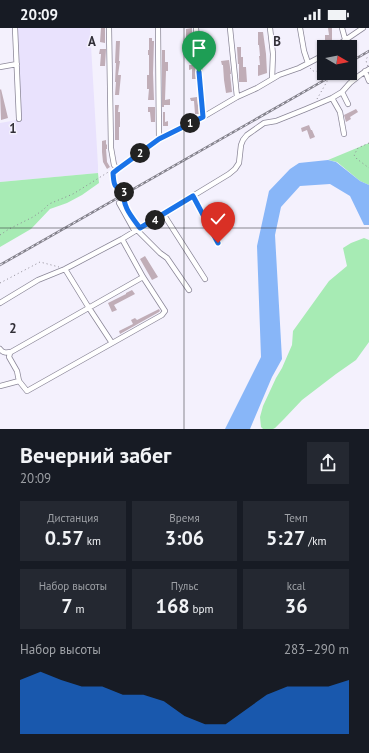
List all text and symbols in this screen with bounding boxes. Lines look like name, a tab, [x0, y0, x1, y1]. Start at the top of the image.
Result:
text: 20:09	[20, 5, 58, 24]
pin	[182, 31, 216, 72]
text: A	[88, 33, 96, 50]
text: B	[273, 33, 281, 50]
icon: arrive	[188, 37, 210, 59]
north arrow	[317, 40, 357, 80]
map controls	[317, 40, 357, 80]
pin: 1	[180, 113, 200, 133]
text: 1	[187, 116, 193, 130]
text: 1	[9, 120, 17, 137]
pin: 2	[130, 143, 150, 163]
text: 2	[137, 146, 143, 160]
pin: 3	[114, 182, 134, 202]
text: 3	[121, 185, 127, 199]
pin	[201, 202, 235, 243]
icon: check	[207, 208, 229, 230]
pin: 4	[145, 210, 165, 230]
text: 4	[152, 213, 158, 227]
text: 2	[9, 320, 17, 337]
text: Вечерний забег	[20, 441, 171, 469]
button: share	[307, 442, 349, 484]
text: 20:09	[20, 470, 51, 487]
text: Дистанция	[47, 511, 98, 525]
text: Время	[169, 511, 200, 525]
text: Темп	[285, 511, 308, 525]
text: 0.57	[45, 525, 84, 551]
text: 3:06	[165, 525, 204, 551]
text: 5:27	[266, 525, 305, 551]
text: km	[84, 534, 101, 548]
text: /km	[305, 534, 326, 548]
text: Набор высоты	[39, 579, 107, 593]
text: Пульс	[171, 579, 198, 593]
text: kcal	[287, 579, 306, 593]
text: 7	[61, 593, 73, 619]
text: 168	[156, 593, 190, 619]
text: 36	[285, 593, 308, 619]
text: m	[73, 602, 84, 616]
text: bpm	[190, 602, 213, 616]
text: Набор высоты	[20, 641, 101, 658]
text: 283–290 m	[284, 641, 349, 658]

